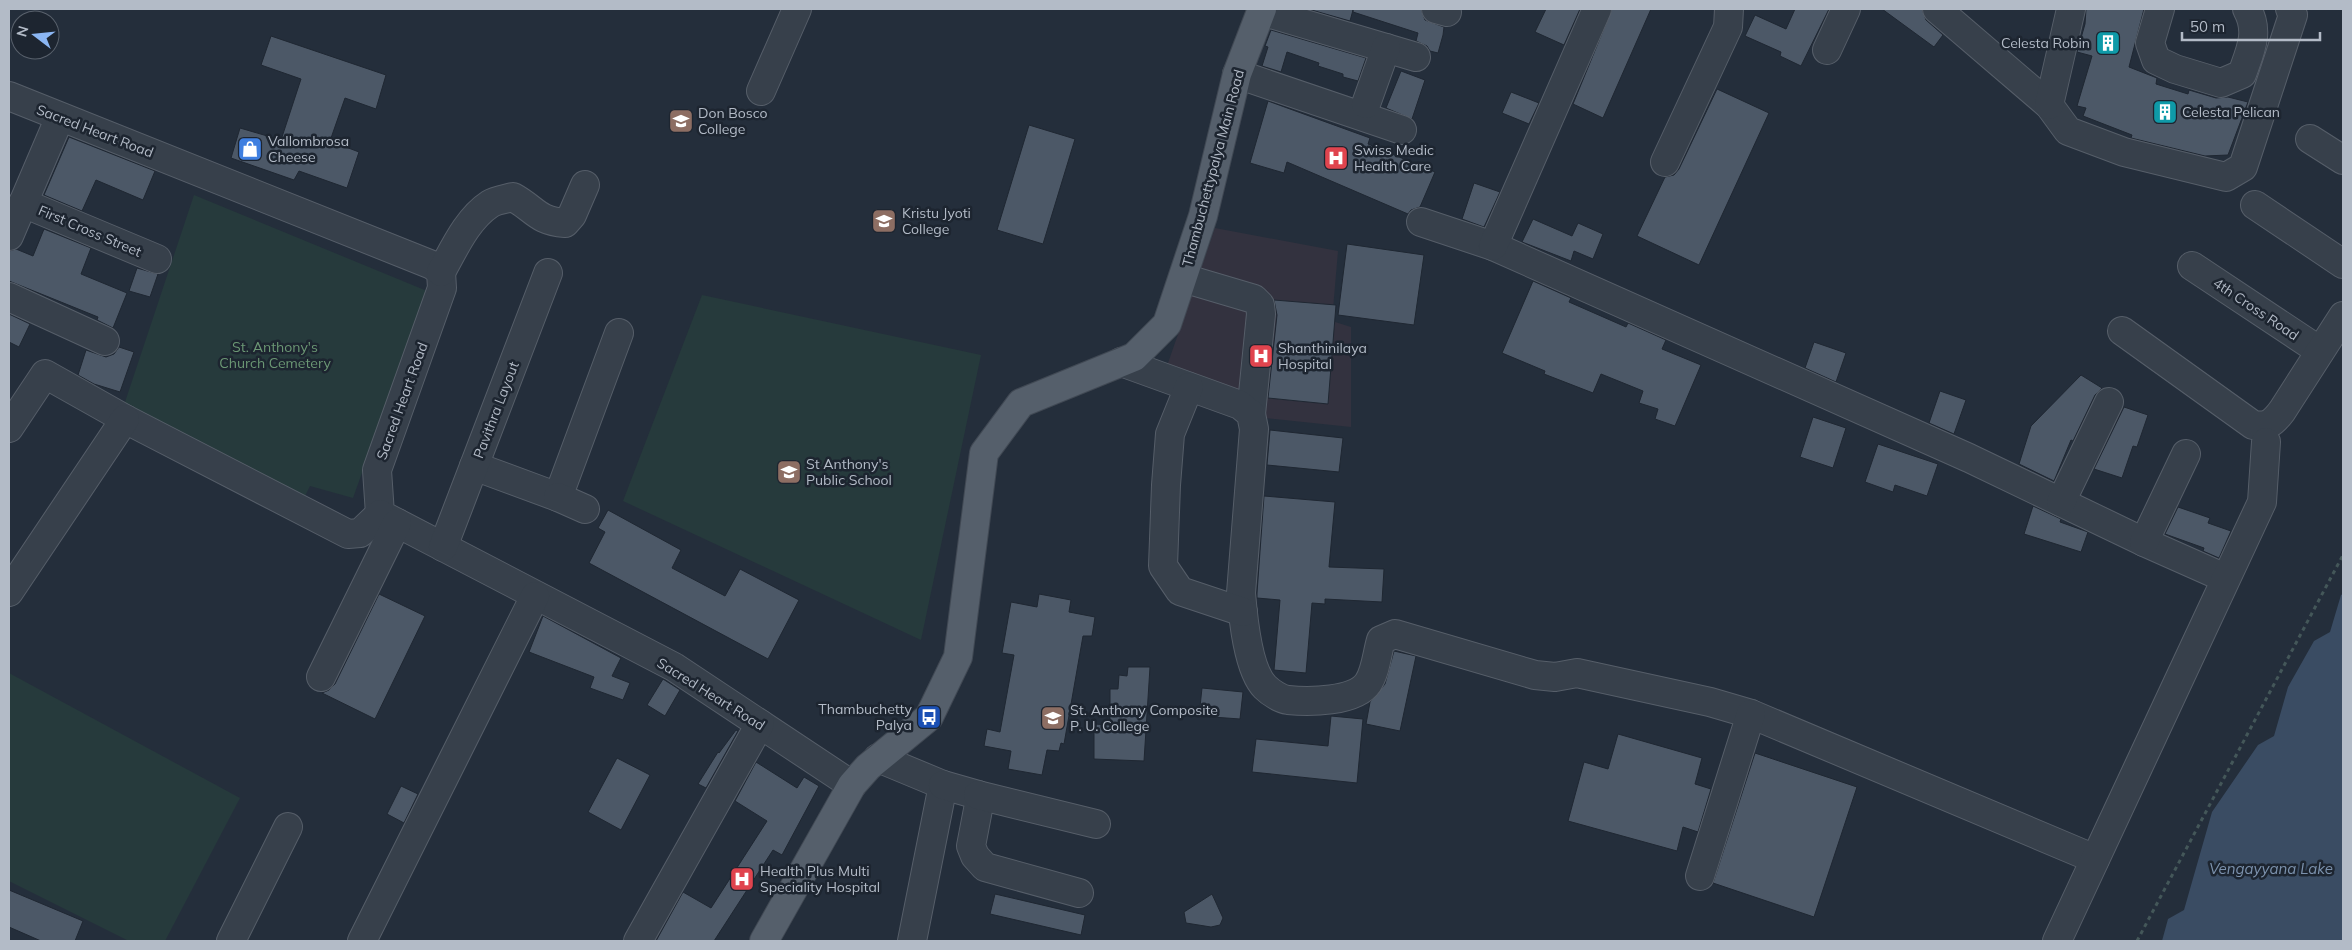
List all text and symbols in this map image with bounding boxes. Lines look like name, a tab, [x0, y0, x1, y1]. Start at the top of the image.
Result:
north arrow	[10, 10, 60, 60]
scale bar	[2182, 10, 2320, 42]
text: 50 m	[2190, 17, 2225, 36]
text: N	[12, 24, 33, 39]
building icon: Celesta Robin	[2095, 30, 2121, 56]
place label: Celesta Robin	[2001, 34, 2090, 52]
street label: Thambuchettypalya Main Road	[1178, 68, 1248, 268]
building icon: Celesta Pelican	[2152, 99, 2178, 125]
street label: Sacred Heart Road	[34, 100, 156, 162]
place label: Celesta Pelican	[2182, 103, 2280, 121]
place label: Don Bosco College	[698, 104, 768, 138]
school or university icon: Don Bosco College	[668, 108, 694, 134]
place label: Vallombrosa Cheese	[268, 132, 349, 166]
shop icon: Vallombrosa Cheese	[237, 136, 263, 162]
place label: Swiss Medic Health Care	[1354, 141, 1434, 175]
hospital icon: Swiss Medic Health Care	[1323, 145, 1349, 171]
street label: First Cross Street	[36, 201, 144, 261]
place label: Kristu Jyoti College	[902, 204, 971, 238]
school or university icon: Kristu Jyoti College	[871, 208, 897, 234]
street label: 4th Cross Road	[2210, 274, 2302, 344]
park label: St. Anthony's Church Cemetery	[219, 338, 331, 372]
place label: Shanthinilaya Hospital	[1278, 339, 1367, 373]
street label: Sacred Heart Road	[372, 340, 432, 462]
hospital icon: Shanthinilaya Hospital	[1248, 343, 1274, 369]
street label: Pavithra Layout	[469, 359, 523, 461]
place label: St Anthony's Public School	[806, 455, 892, 489]
school or university icon: St Anthony's Public School	[776, 459, 802, 485]
street label: Sacred Heart Road	[654, 654, 768, 734]
place label: Thambuchetty Palya	[818, 700, 913, 734]
place label: St. Anthony Composite P. U. College	[1070, 701, 1218, 735]
bus stop icon: Thambuchetty Palya	[916, 704, 942, 730]
school or university icon: St. Anthony Composite P. U. College	[1040, 705, 1066, 731]
water label: Vengayyana Lake	[2209, 859, 2333, 878]
place label: Health Plus Multi Speciality Hospital	[760, 862, 880, 896]
hospital icon: Health Plus Multi Speciality Hospital	[729, 866, 755, 892]

